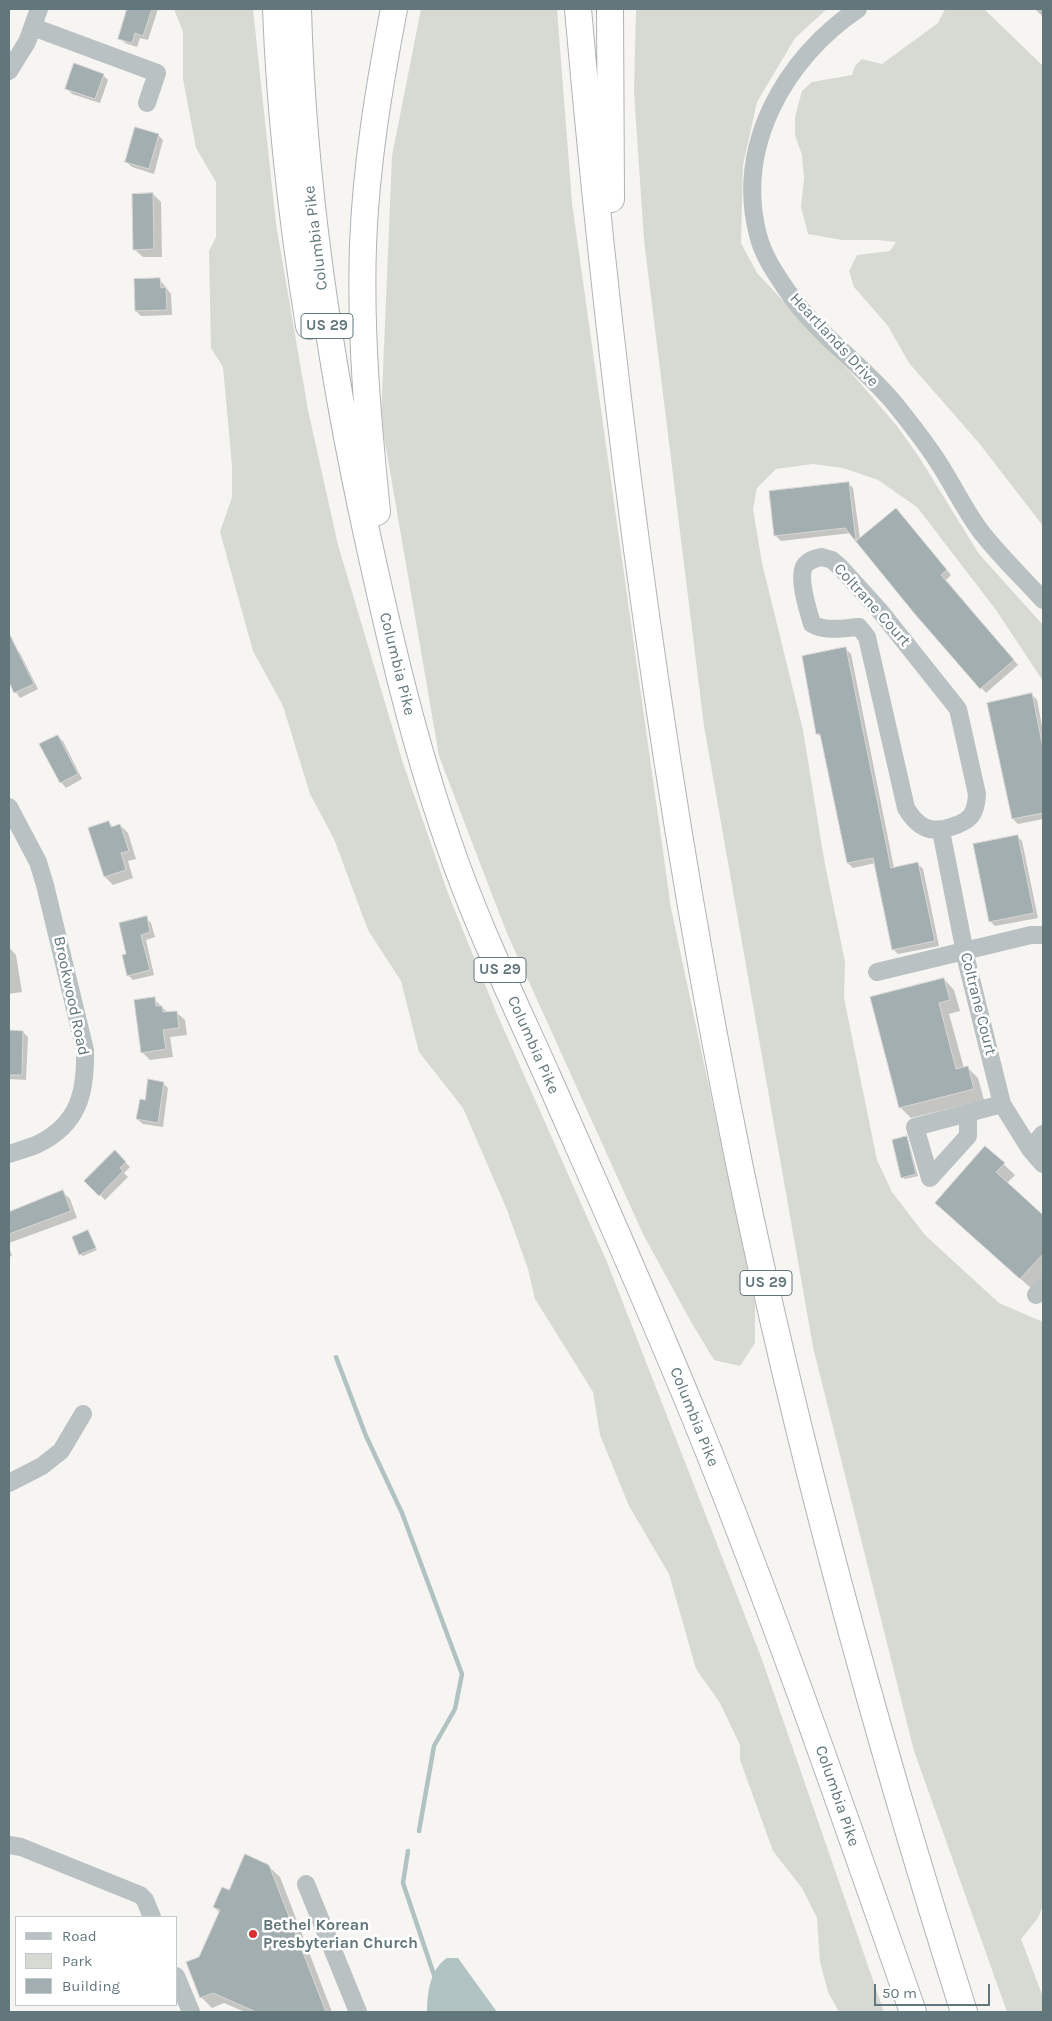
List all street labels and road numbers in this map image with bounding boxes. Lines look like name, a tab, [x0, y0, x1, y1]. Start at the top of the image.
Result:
street label: Columbia Pike	[300, 185, 332, 291]
street label: Heartlands Drive	[786, 289, 882, 391]
road number: US 29	[301, 314, 353, 338]
street label: Coltrane Court	[830, 559, 914, 651]
street label: Columbia Pike	[375, 611, 419, 717]
street label: Brookwood Road	[49, 935, 93, 1057]
street label: Coltrane Court	[956, 951, 1000, 1057]
road number: US 29	[474, 958, 526, 982]
street label: Columbia Pike	[503, 993, 563, 1097]
road number: US 29	[740, 1270, 792, 1296]
street label: Columbia Pike	[665, 1365, 723, 1469]
street label: Columbia Pike	[811, 1743, 863, 1849]

